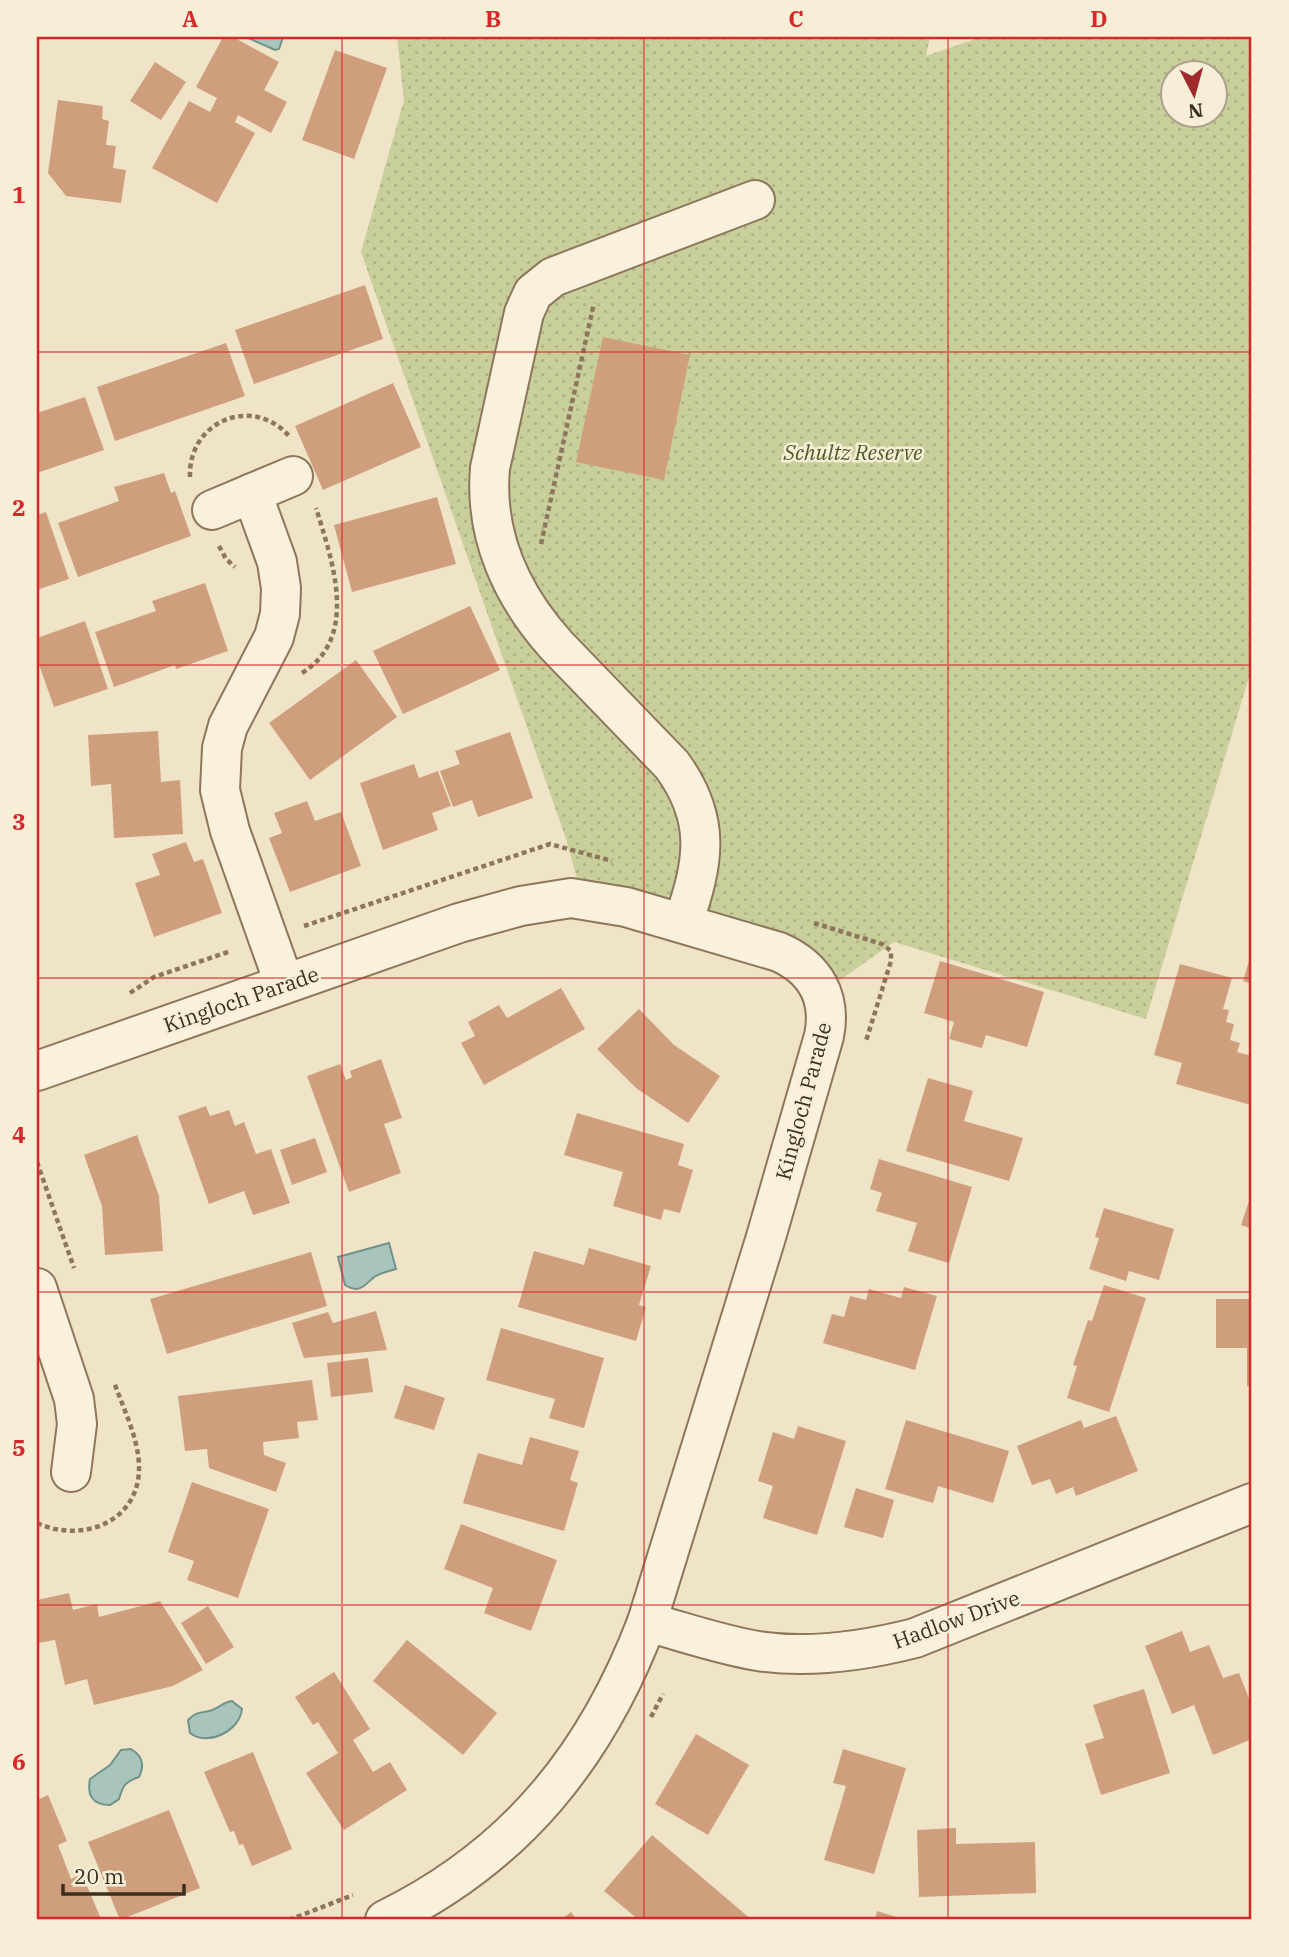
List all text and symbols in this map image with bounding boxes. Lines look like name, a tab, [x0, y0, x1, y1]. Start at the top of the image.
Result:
text: A	[182, 3, 198, 33]
text: B	[485, 3, 501, 33]
text: C	[788, 3, 804, 33]
text: D	[1090, 3, 1108, 33]
north arrow	[1160, 60, 1230, 130]
text: N	[1187, 98, 1205, 124]
text: 1	[12, 179, 26, 209]
park label: Schultz Reserve	[783, 438, 923, 466]
text: 2	[12, 492, 26, 522]
text: 3	[12, 806, 26, 836]
street label: Kingloch Parade	[160, 959, 322, 1039]
street label: Kingloch Parade	[768, 1019, 838, 1183]
text: 4	[12, 1119, 26, 1149]
text: 5	[12, 1432, 26, 1462]
street label: Hadlow Drive	[889, 1583, 1023, 1655]
text: 6	[12, 1746, 26, 1776]
scale bar	[63, 1852, 184, 1896]
text: 20 m	[74, 1862, 124, 1890]

